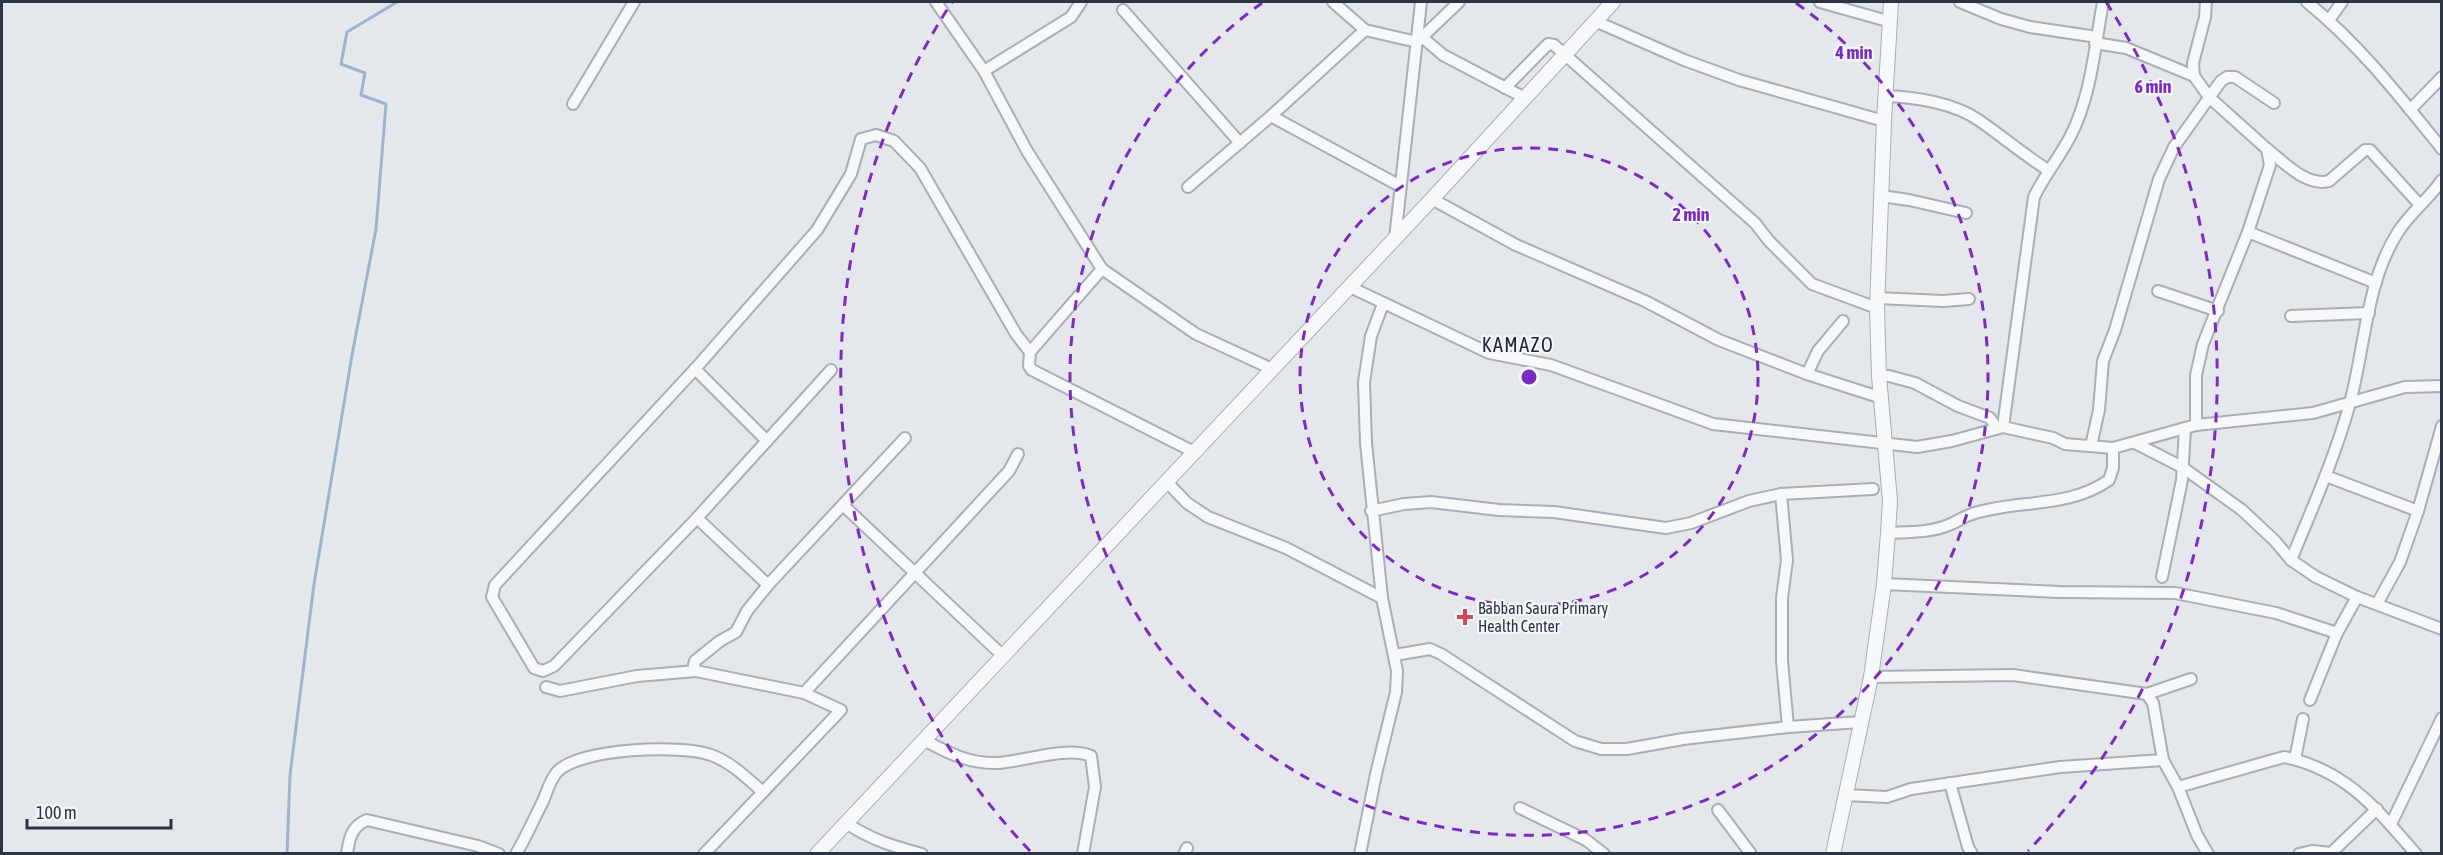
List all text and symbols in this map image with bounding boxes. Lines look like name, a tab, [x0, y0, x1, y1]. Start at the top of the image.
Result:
text: 4 min	[1835, 42, 1873, 63]
text: 6 min	[2135, 76, 2172, 97]
text: 2 min	[1673, 204, 1710, 225]
district label: KAMAZO	[1482, 333, 1554, 356]
centre of rings	[1519, 367, 1539, 387]
place label: Babban Saura Primary Health Center	[1478, 599, 1608, 635]
marker: Babban Saura Primary Health Center	[1456, 608, 1474, 626]
scale bar	[27, 792, 171, 830]
text: 100 m	[36, 802, 77, 823]

